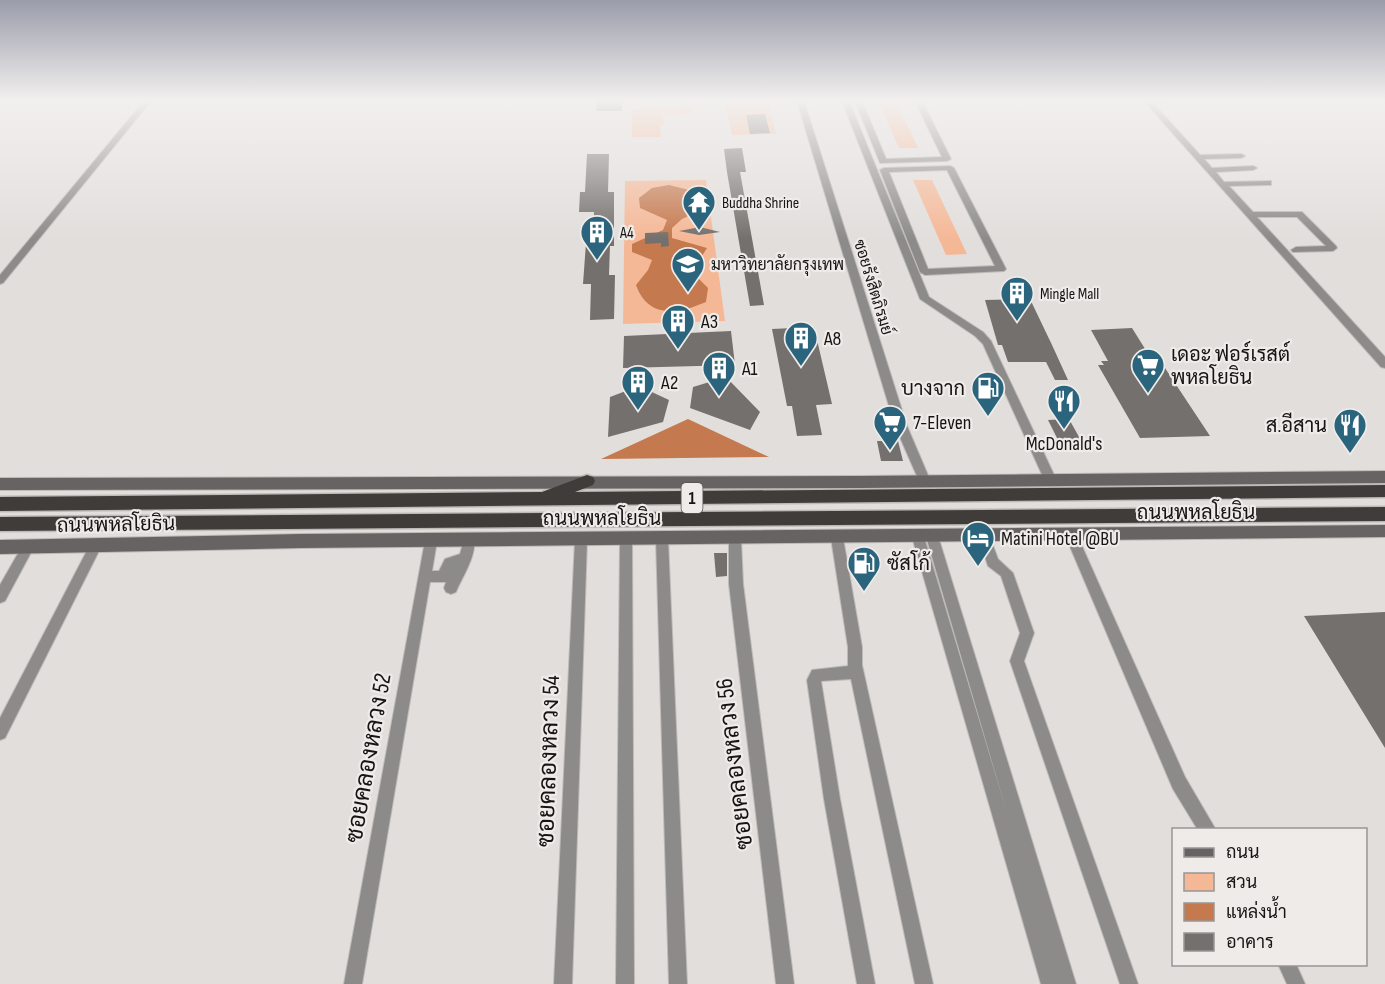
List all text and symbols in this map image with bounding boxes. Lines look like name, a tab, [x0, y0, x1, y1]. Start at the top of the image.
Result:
temple icon: Buddha Shrine	[681, 184, 717, 231]
place label: Buddha Shrine	[722, 194, 799, 213]
building icon: A4	[579, 214, 615, 261]
place label: A4	[619, 224, 634, 243]
street label: ซอยรังสิตภิรมย์	[849, 236, 900, 338]
school or university icon: มหาวิทยาลัยกรุงเทพ	[670, 246, 706, 293]
place label: มหาวิทยาลัยกรุงเทพ	[711, 254, 844, 276]
building icon: Mingle Mall	[999, 275, 1035, 322]
place label: Mingle Mall	[1040, 285, 1099, 304]
building icon: A3	[660, 303, 696, 350]
place label: A3	[700, 310, 718, 334]
building icon: A8	[783, 320, 819, 367]
place label: A8	[823, 327, 841, 351]
place label: เดอะ ฟอร์เรสต์ พหลโยธิน	[1171, 340, 1290, 390]
supermarket icon: เดอะ ฟอร์เรสต์ พหลโยธิน	[1130, 347, 1166, 394]
building icon: A1	[701, 350, 737, 397]
place label: A1	[741, 357, 757, 381]
building icon: A2	[620, 364, 656, 411]
fuel station icon: บางจาก	[970, 370, 1006, 417]
place label: A2	[660, 371, 678, 395]
place label: บางจาก	[901, 377, 965, 401]
restaurant icon: McDonald's	[1046, 383, 1082, 430]
supermarket icon: 7-Eleven	[872, 404, 908, 451]
restaurant icon: ส.อีสาน	[1332, 407, 1368, 454]
place label: 7-Eleven	[913, 411, 971, 435]
place label: ส.อีสาน	[1266, 412, 1327, 438]
place label: McDonald's	[1026, 432, 1102, 456]
road number: 1	[682, 483, 702, 513]
street label: ถนนพหลโยธิน	[1137, 499, 1255, 525]
street label: ถนนพหลโยธิน	[543, 505, 661, 531]
street label: ถนนพหลโยธิน	[57, 510, 175, 538]
hotel icon: Matini Hotel @BU	[960, 520, 996, 567]
place label: Matini Hotel @BU	[1001, 527, 1119, 551]
fuel station icon: ซัสโก้	[846, 545, 882, 592]
place label: ซัสโก้	[887, 550, 931, 576]
street label: ซอยคลองหลวง 52	[339, 671, 398, 845]
street label: ซอยคลองหลวง 54	[531, 675, 566, 847]
street label: ซอยคลองหลวง 56	[710, 677, 759, 851]
legend	[1172, 828, 1367, 966]
text: ถนน	[1226, 842, 1259, 863]
text: สวน	[1226, 872, 1257, 893]
text: แหล่งน้ำ	[1226, 896, 1287, 923]
text: อาคาร	[1226, 932, 1274, 953]

